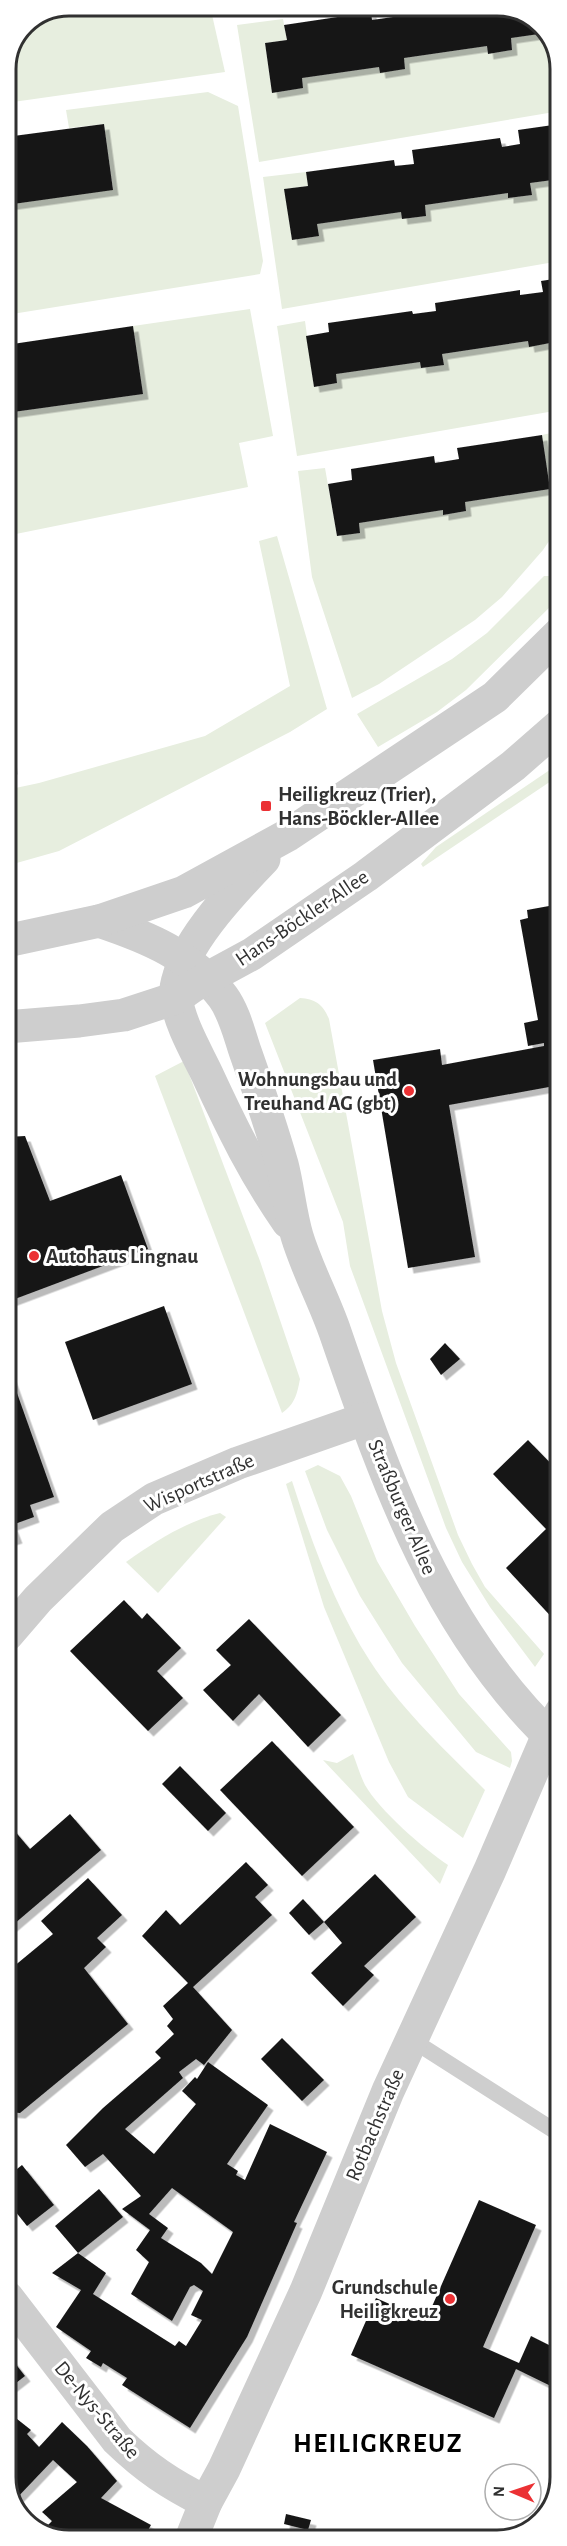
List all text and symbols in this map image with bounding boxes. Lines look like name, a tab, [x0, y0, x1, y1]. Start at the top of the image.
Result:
place label: Heiligkreuz (Trier), Hans-Böckler-Allee	[278, 784, 439, 829]
marker: Heiligkreuz (Trier), Hans-Böckler-Allee	[259, 799, 273, 813]
street label: Hans-Böckler-Allee	[232, 866, 372, 970]
place label: Wohnungsbau und Treuhand AG (gbt)	[238, 1069, 397, 1114]
marker: Wohnungsbau und Treuhand AG (gbt)	[402, 1084, 416, 1098]
place label: Autohaus Lingnau	[46, 1246, 198, 1267]
marker: Autohaus Lingnau	[27, 1249, 41, 1263]
street label: Straßburger Allee	[364, 1436, 440, 1578]
street label: Wisportstraße	[141, 1449, 257, 1517]
street label: Rotbachstraße	[342, 2066, 408, 2184]
place label: Grundschule Heiligkreuz	[332, 2277, 438, 2322]
marker: Grundschule Heiligkreuz	[443, 2292, 457, 2306]
street label: De-Nys-Straße	[50, 2357, 144, 2463]
district label: HEILIGKREUZ	[293, 2430, 463, 2457]
north arrow	[483, 2462, 543, 2522]
text: N	[491, 2486, 507, 2497]

